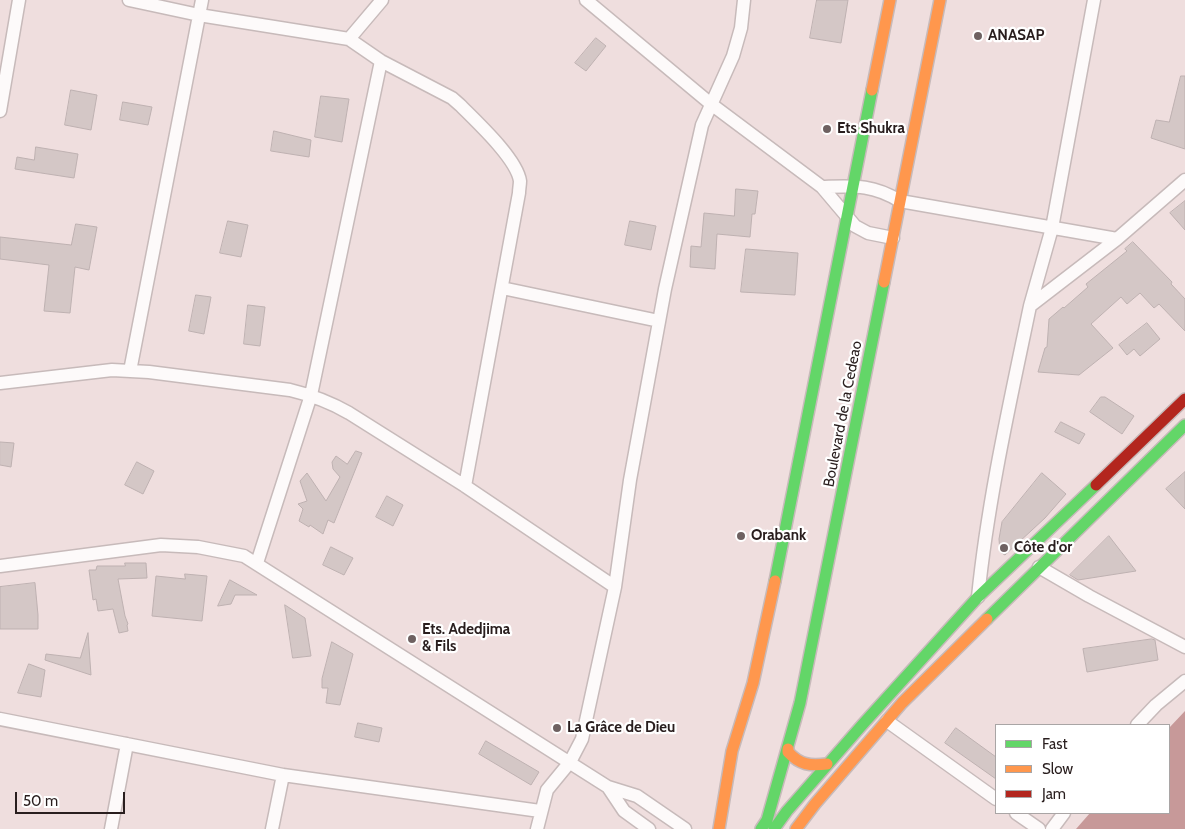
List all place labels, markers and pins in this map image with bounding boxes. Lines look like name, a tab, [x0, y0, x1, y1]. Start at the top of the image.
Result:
place label: ANASAP	[988, 27, 1044, 45]
marker: ANASAP	[972, 30, 984, 42]
place label: Ets Shukra	[837, 120, 905, 138]
marker: Ets Shukra	[821, 123, 833, 135]
place label: Orabank	[751, 527, 806, 545]
marker: Orabank	[735, 530, 747, 542]
place label: Côte d'or	[1014, 539, 1072, 557]
marker: Côte d'or	[998, 542, 1010, 554]
place label: Ets. Adedjima & Fils	[422, 621, 510, 656]
marker: Ets. Adedjima & Fils	[406, 633, 418, 645]
place label: La Grâce de Dieu	[567, 719, 675, 737]
marker: La Grâce de Dieu	[551, 722, 563, 734]

